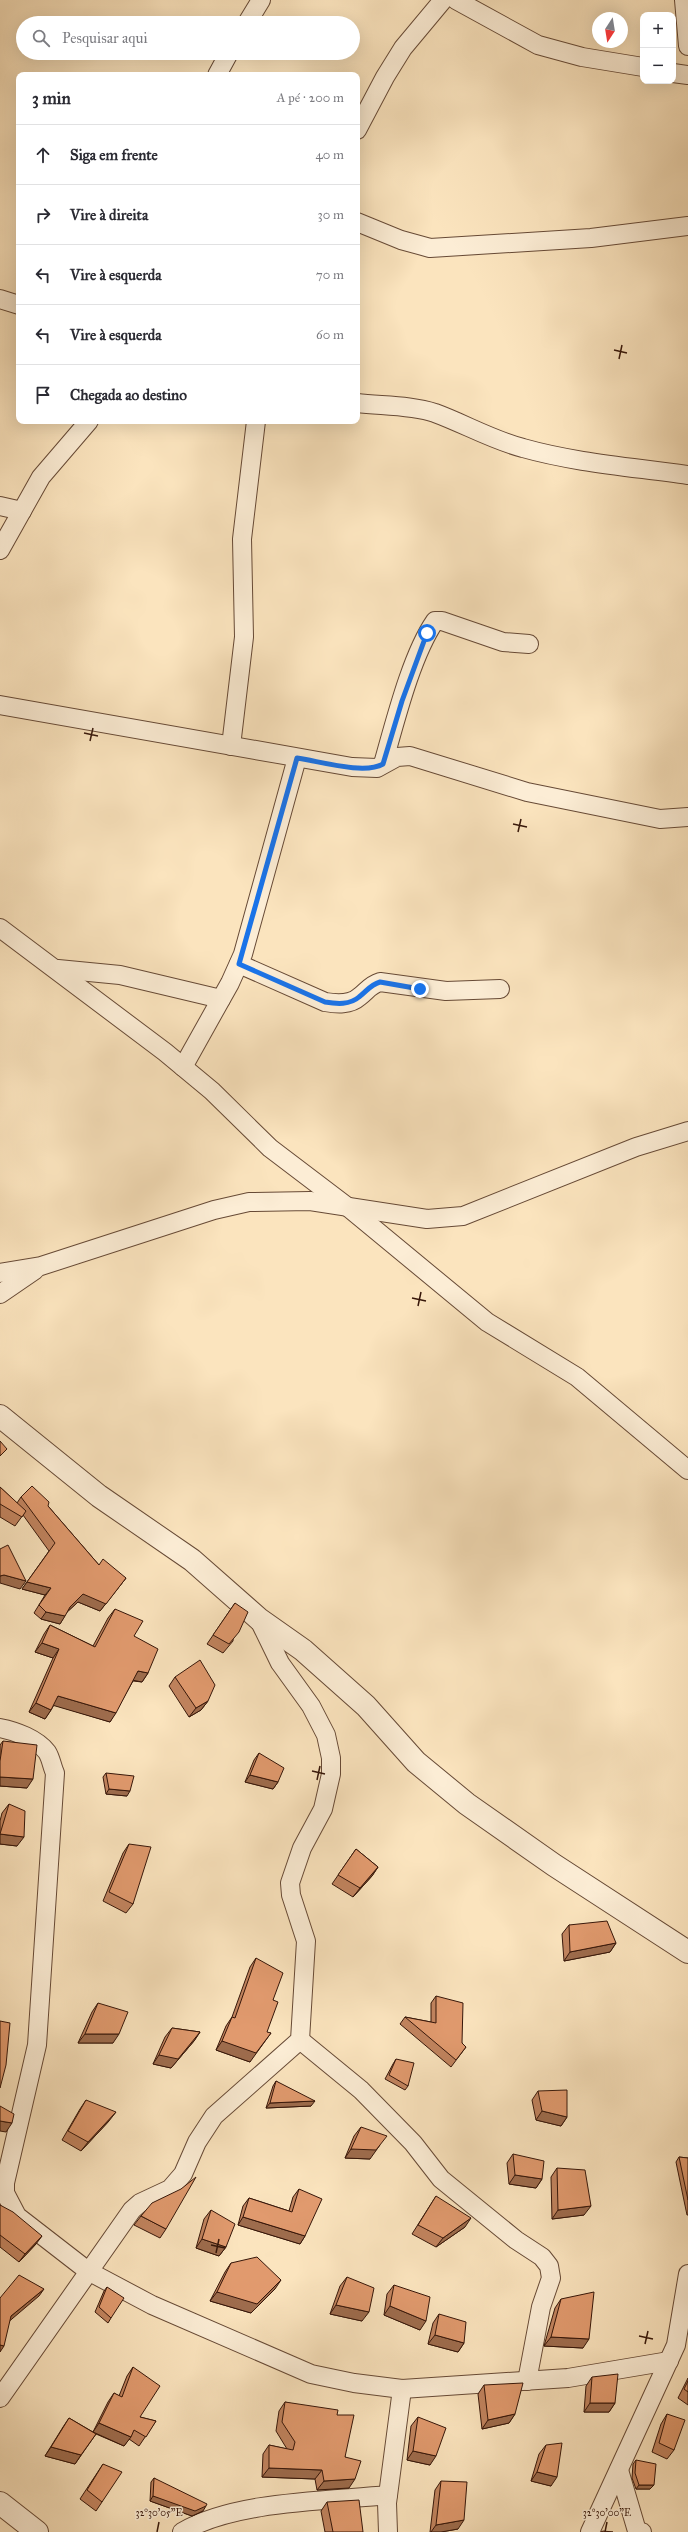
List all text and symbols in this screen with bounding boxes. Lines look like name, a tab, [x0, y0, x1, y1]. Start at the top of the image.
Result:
north arrow	[592, 12, 628, 48]
map controls	[640, 12, 676, 84]
button: +	[640, 12, 676, 48]
search box	[16, 16, 360, 60]
icon: search	[30, 27, 52, 49]
text: Pesquisar aqui	[62, 29, 148, 47]
button: −	[640, 48, 676, 84]
text: 3 min	[32, 88, 71, 109]
text: A pé · 200 m	[277, 90, 344, 106]
icon: ahead	[32, 144, 54, 166]
text: Siga em frente	[70, 146, 158, 164]
text: 40 m	[315, 147, 344, 163]
icon: right	[32, 204, 54, 226]
text: Vire à direita	[70, 206, 148, 224]
text: 30 m	[318, 207, 344, 223]
icon: left	[32, 264, 54, 286]
text: Vire à esquerda	[70, 266, 162, 284]
text: 70 m	[316, 267, 344, 283]
icon: left	[32, 324, 54, 346]
text: Vire à esquerda	[70, 326, 162, 344]
text: 60 m	[316, 327, 344, 343]
icon: arrive	[32, 384, 54, 406]
text: Chegada ao destino	[70, 386, 187, 404]
route start	[418, 624, 436, 642]
route end	[411, 980, 429, 998]
text: 32°30'05"E	[135, 2507, 183, 2519]
text: 32°30'00"E	[583, 2507, 631, 2519]

